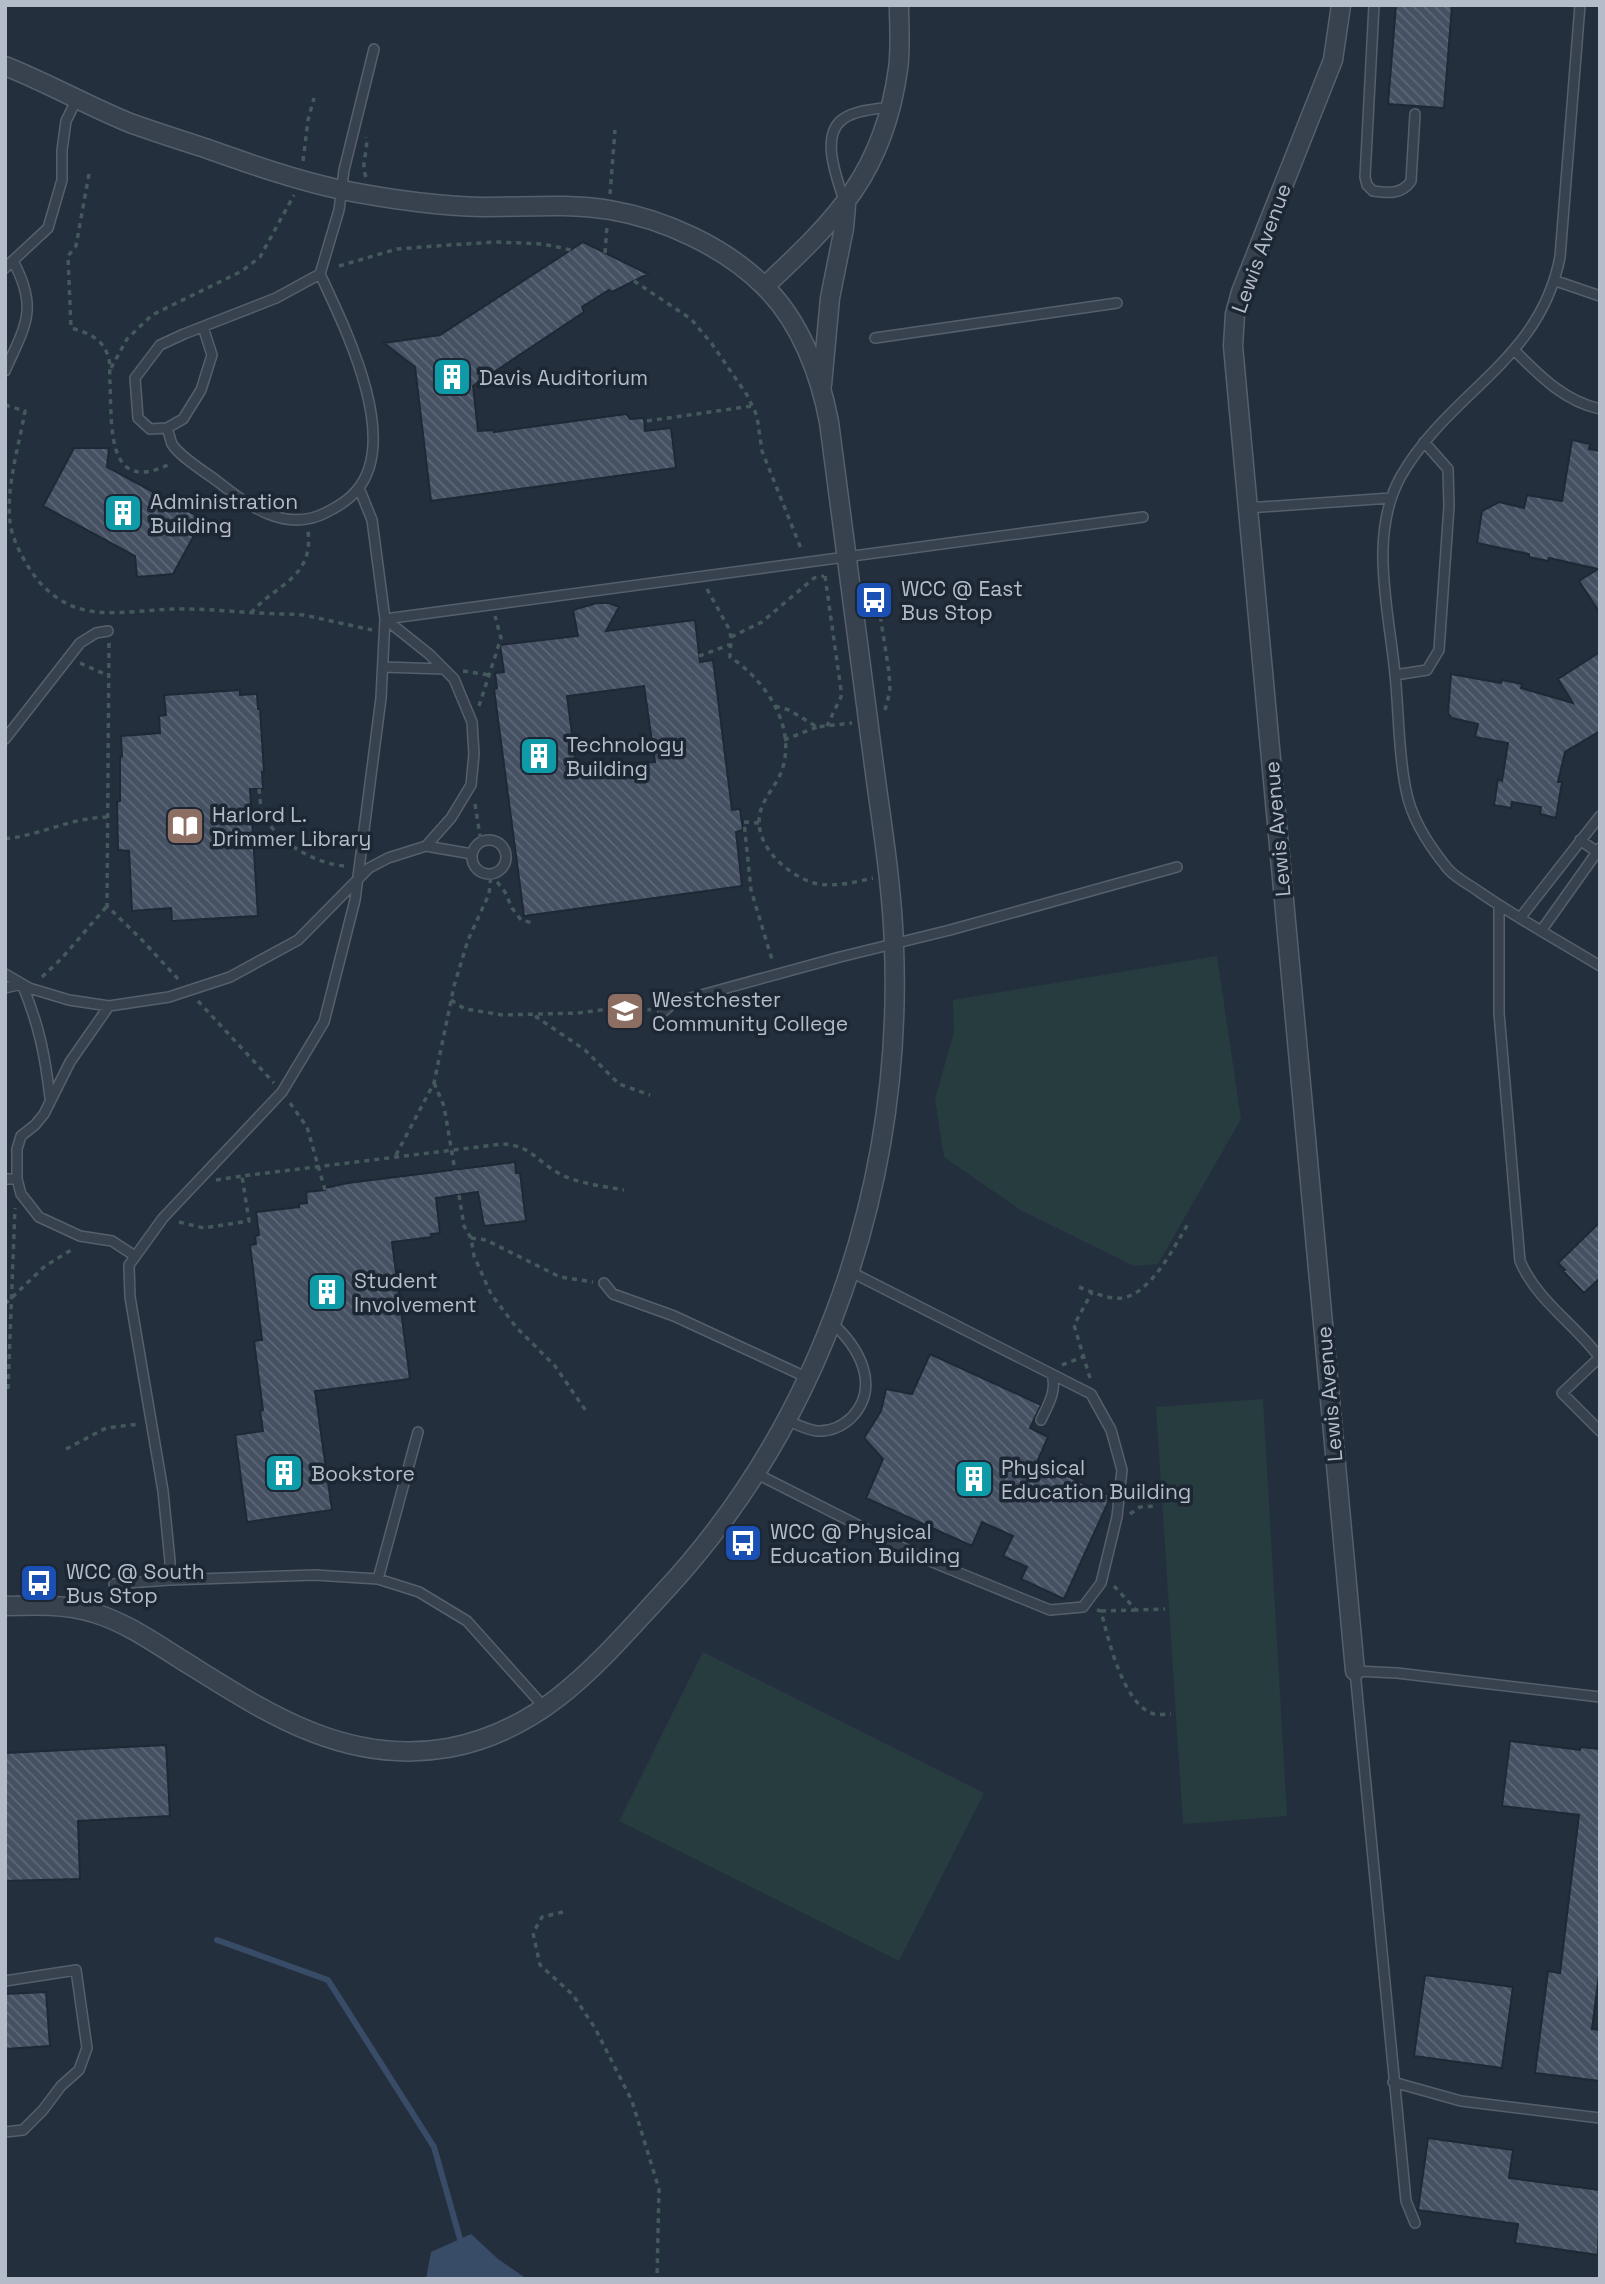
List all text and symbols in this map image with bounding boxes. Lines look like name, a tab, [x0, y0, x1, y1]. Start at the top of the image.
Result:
street label: Lewis Avenue	[1225, 180, 1297, 316]
building icon: Davis Auditorium	[431, 356, 473, 398]
place label: Davis Auditorium	[479, 364, 648, 391]
place label: Administration Building	[150, 488, 298, 539]
building icon: Administration Building	[102, 492, 144, 534]
place label: WCC @ East Bus Stop	[901, 575, 1023, 626]
bus stop icon: WCC @ East Bus Stop	[853, 579, 895, 621]
place label: Technology Building	[566, 731, 684, 782]
building icon: Technology Building	[518, 735, 560, 777]
street label: Lewis Avenue	[1258, 760, 1296, 898]
place label: Harlord L. Drimmer Library	[212, 801, 371, 852]
library icon: Harlord L. Drimmer Library	[164, 805, 206, 847]
place label: Westchester Community College	[652, 986, 848, 1037]
school or university icon: Westchester Community College	[604, 990, 646, 1032]
place label: Student Involvement	[354, 1267, 477, 1318]
building icon: Student Involvement	[306, 1271, 348, 1313]
street label: Lewis Avenue	[1310, 1325, 1348, 1463]
building icon: Bookstore	[263, 1452, 305, 1494]
place label: Physical Education Building	[1001, 1454, 1191, 1505]
building icon: Physical Education Building	[953, 1458, 995, 1500]
place label: Bookstore	[311, 1460, 415, 1487]
place label: WCC @ Physical Education Building	[770, 1518, 960, 1569]
bus stop icon: WCC @ Physical Education Building	[722, 1522, 764, 1564]
place label: WCC @ South Bus Stop	[66, 1558, 205, 1609]
bus stop icon: WCC @ South Bus Stop	[18, 1562, 60, 1604]

